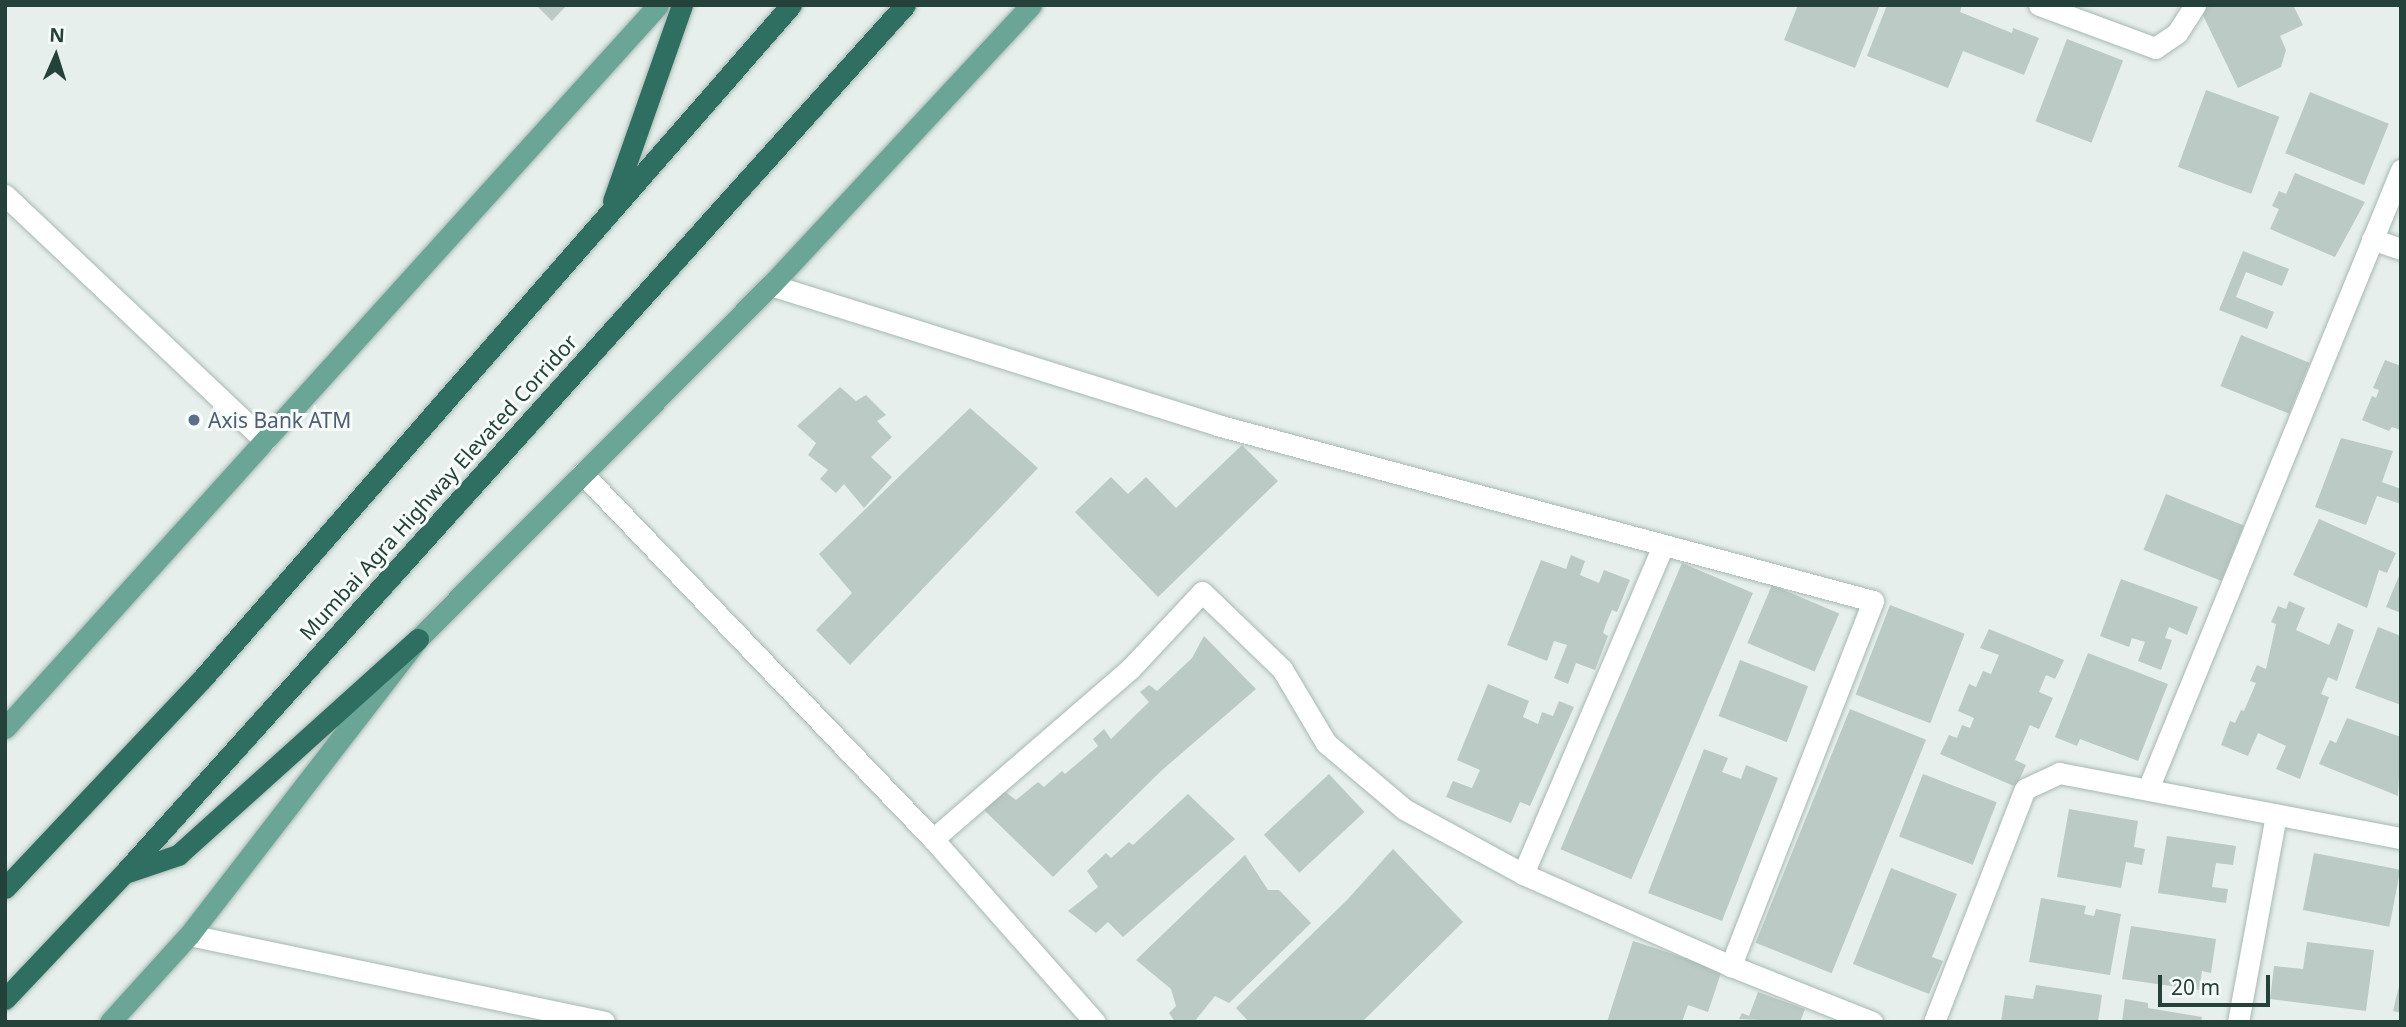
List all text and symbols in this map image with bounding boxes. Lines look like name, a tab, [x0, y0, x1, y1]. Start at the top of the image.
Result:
north arrow	[21, 21, 91, 91]
text: N	[49, 22, 65, 48]
street label: Mumbai Agra Highway Elevated Corridor	[294, 329, 582, 645]
place label: Axis Bank ATM	[208, 407, 351, 433]
marker: Axis Bank ATM	[186, 412, 202, 428]
scale bar	[2161, 960, 2273, 1004]
text: 20 m	[2171, 973, 2220, 1001]

